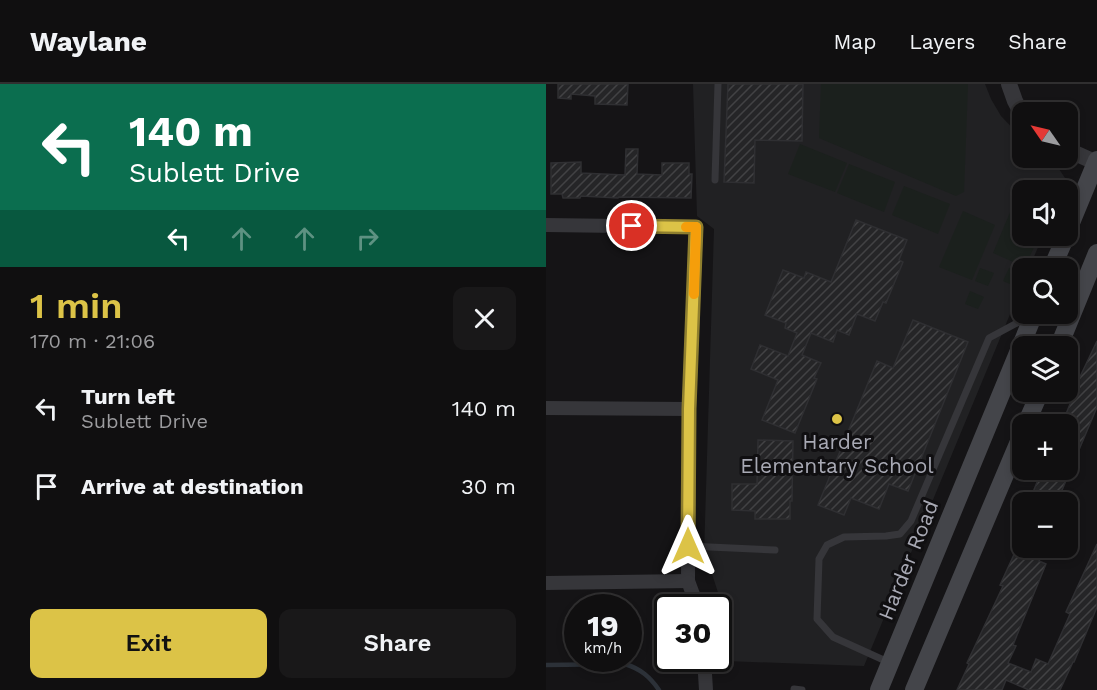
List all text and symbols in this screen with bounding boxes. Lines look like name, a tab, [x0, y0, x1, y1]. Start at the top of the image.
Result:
text: Waylane	[30, 25, 147, 58]
text: Map	[833, 29, 876, 54]
text: Layers	[909, 29, 975, 54]
text: Share	[1008, 29, 1067, 54]
north arrow	[1012, 102, 1078, 168]
map controls	[1012, 102, 1078, 558]
text: 140 m	[129, 107, 253, 156]
icon: left	[30, 108, 108, 186]
text: Sublett Drive	[129, 157, 300, 189]
button: sound	[1012, 180, 1078, 246]
pin	[606, 200, 657, 251]
icon: arrive	[615, 209, 648, 242]
icon: left	[162, 222, 195, 255]
icon: ahead	[225, 222, 258, 255]
icon: ahead	[288, 222, 321, 255]
icon: right	[351, 222, 384, 255]
button: search	[1012, 258, 1078, 324]
text: 1 min	[30, 285, 122, 327]
button: close	[453, 287, 516, 350]
text: 170 m · 21:06	[30, 329, 155, 353]
button: layers	[1012, 336, 1078, 402]
text: Turn left	[81, 384, 175, 409]
icon: left	[30, 392, 63, 425]
text: 140 m	[452, 396, 516, 421]
text: Sublett Drive	[81, 409, 208, 433]
marker: Harder Elementary School	[830, 412, 844, 426]
button: +	[1012, 414, 1078, 480]
place label: Harder Elementary School	[740, 429, 934, 478]
icon: arrive	[30, 470, 63, 503]
text: Arrive at destination	[81, 474, 304, 499]
text: 30 m	[461, 474, 516, 499]
button: −	[1012, 492, 1078, 558]
street label: Harder Road	[873, 496, 943, 624]
position arrow	[656, 514, 720, 578]
speed limit sign: 30	[654, 594, 732, 672]
text: 19	[587, 608, 619, 643]
button: Exit	[30, 609, 267, 678]
button: Share	[279, 609, 516, 678]
text: km/h	[584, 639, 622, 657]

